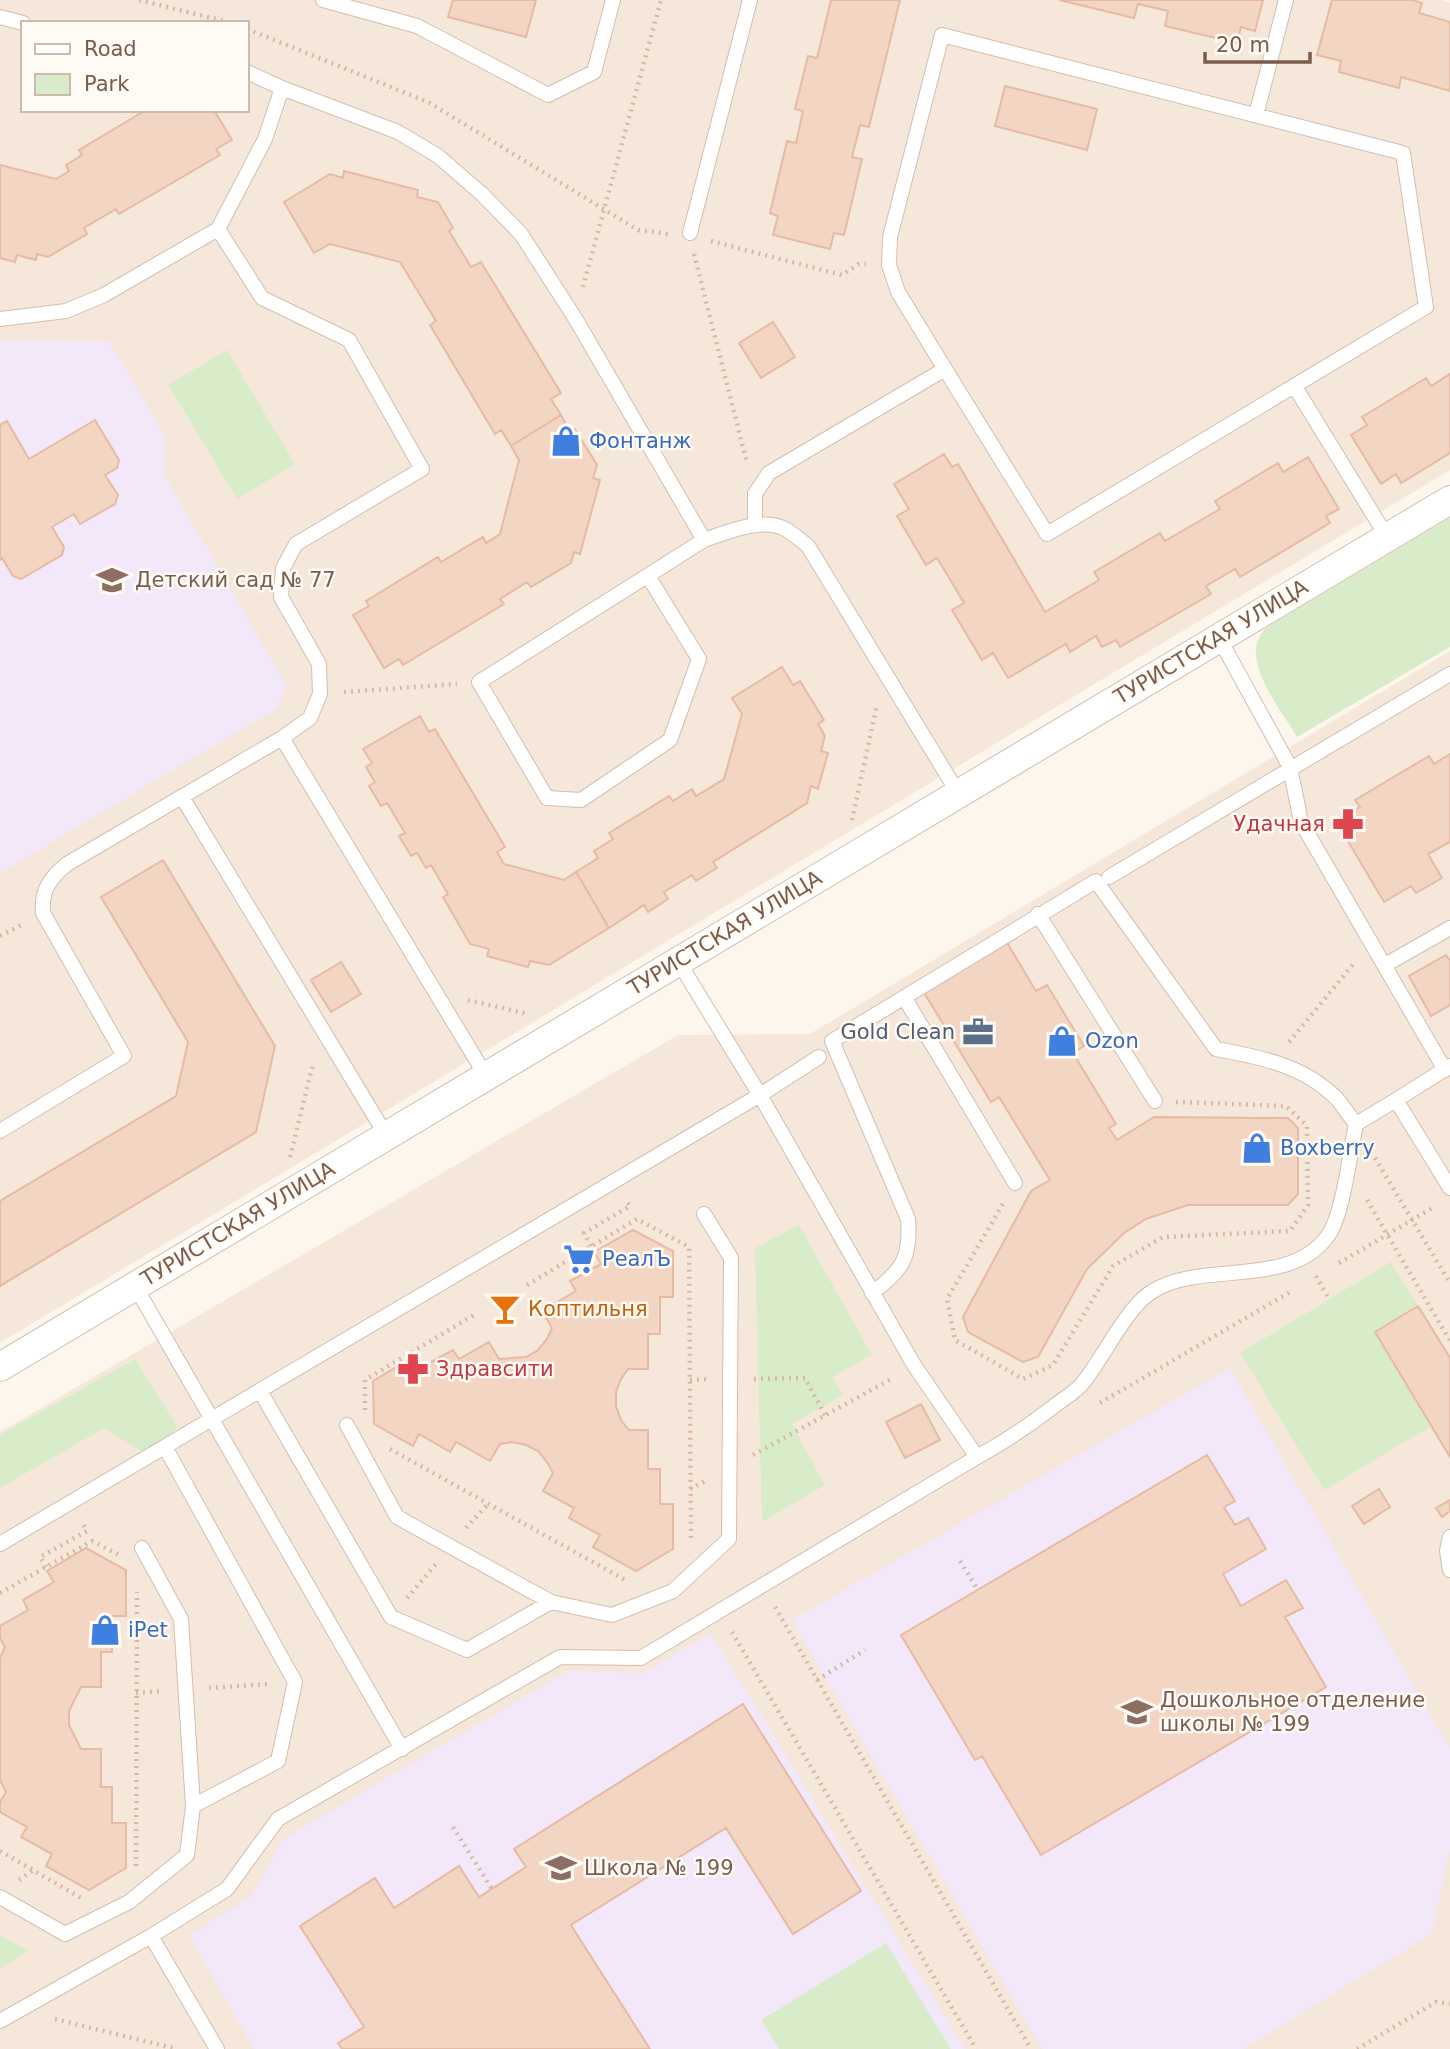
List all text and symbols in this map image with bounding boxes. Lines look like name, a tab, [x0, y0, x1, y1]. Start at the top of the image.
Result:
legend	[21, 21, 248, 112]
scale bar	[1205, 21, 1310, 65]
text: 20 m	[1216, 33, 1270, 57]
text: Road	[84, 37, 137, 61]
text: Park	[84, 72, 130, 96]
shop icon: Фонтанж	[549, 424, 583, 458]
place label: Фонтанж	[589, 429, 691, 453]
school or university icon: Детский сад № 77	[95, 563, 129, 597]
place label: Детский сад № 77	[135, 568, 336, 592]
street label: ТУРИСТСКАЯ УЛИЦА	[1109, 574, 1313, 710]
pharmacy icon: Удачная	[1331, 807, 1365, 841]
place label: Удачная	[1233, 812, 1325, 836]
street label: ТУРИСТСКАЯ УЛИЦА	[623, 865, 827, 1001]
office icon: Gold Clean	[961, 1015, 995, 1049]
place label: Gold Clean	[840, 1020, 955, 1044]
shop icon: Ozon	[1045, 1024, 1079, 1058]
place label: Ozon	[1085, 1029, 1139, 1053]
shop icon: Boxberry	[1240, 1131, 1274, 1165]
place label: Boxberry	[1280, 1136, 1375, 1160]
street label: ТУРИСТСКАЯ УЛИЦА	[136, 1156, 340, 1292]
supermarket icon: РеалЪ	[562, 1242, 596, 1276]
place label: РеалЪ	[602, 1247, 671, 1271]
bar icon: Коптильня	[488, 1292, 522, 1326]
place label: Коптильня	[528, 1297, 648, 1321]
pharmacy icon: Здравсити	[396, 1352, 430, 1386]
place label: Здравсити	[436, 1357, 554, 1381]
shop icon: iРet	[88, 1613, 122, 1647]
place label: iРet	[128, 1618, 168, 1642]
place label: Дошкольное отделение школы № 199	[1160, 1688, 1425, 1736]
school or university icon: Дошкольное отделение школы № 199	[1120, 1695, 1154, 1729]
school or university icon: Школа № 199	[544, 1851, 578, 1885]
place label: Школа № 199	[584, 1856, 734, 1880]

